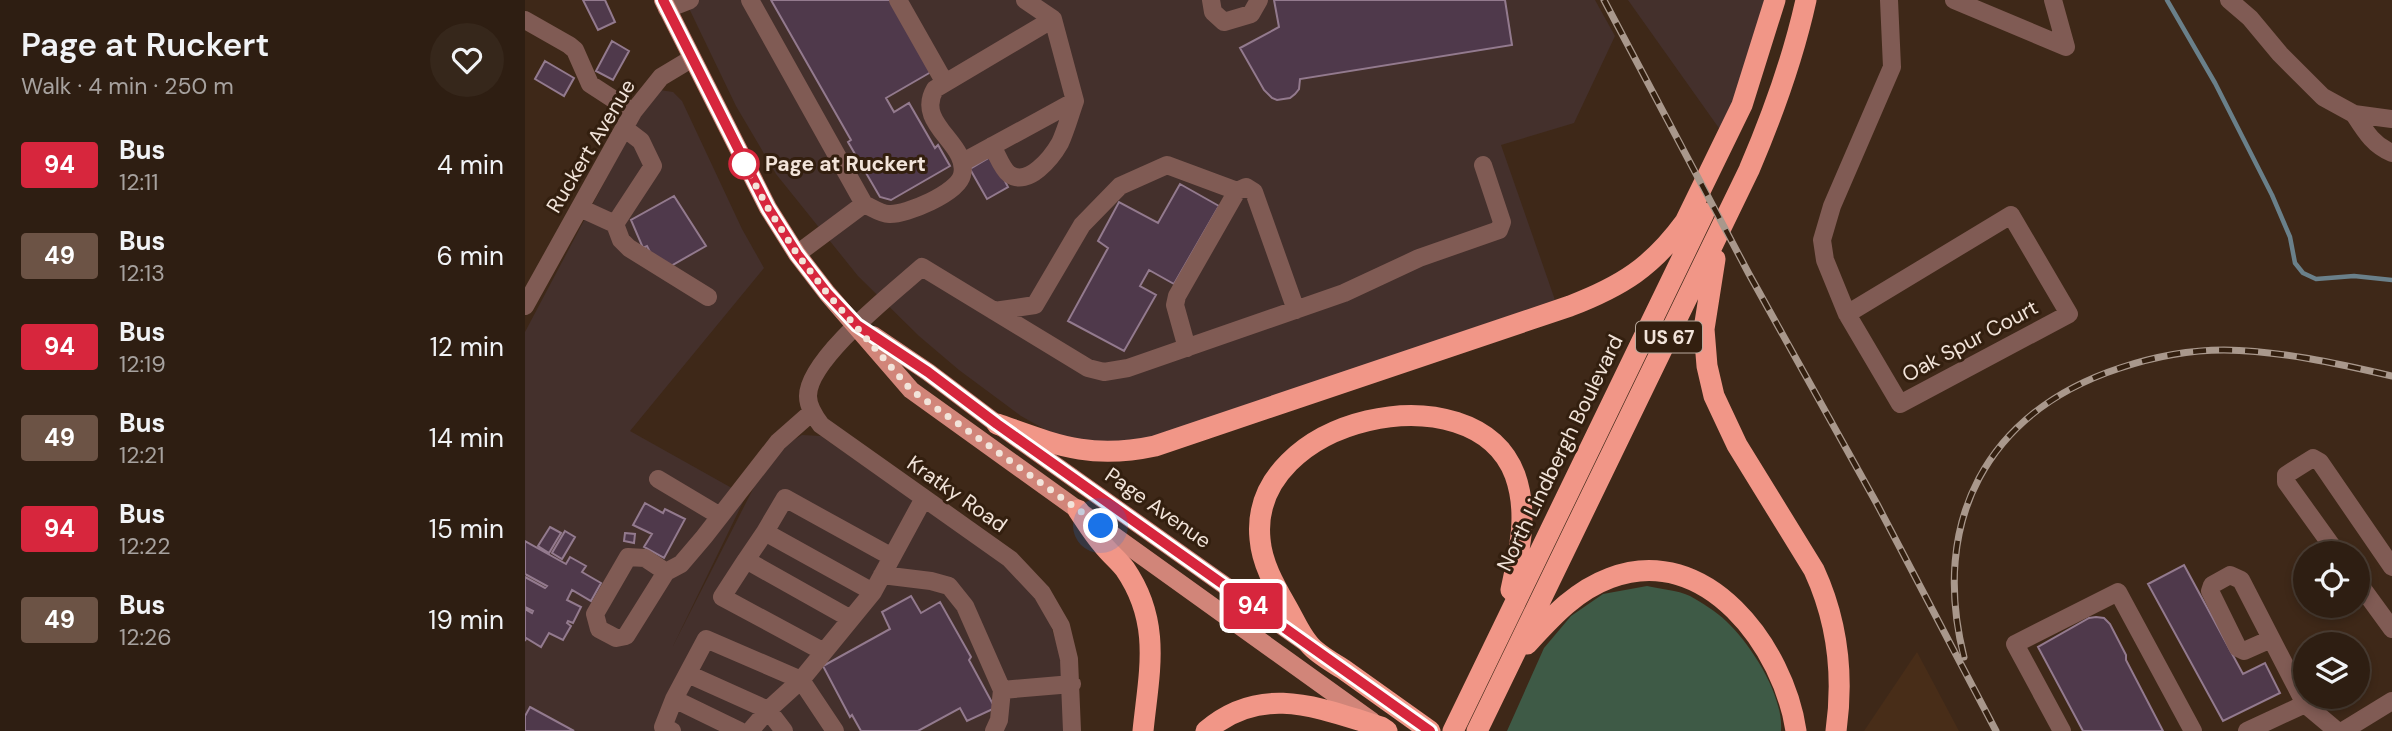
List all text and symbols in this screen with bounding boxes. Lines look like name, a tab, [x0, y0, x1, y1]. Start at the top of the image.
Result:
text: Page at Ruckert	[21, 23, 269, 66]
button: heart	[430, 23, 504, 97]
text: Walk · 4 min · 250 m	[21, 71, 234, 101]
street label: Ruckert Avenue	[540, 74, 642, 218]
text: Bus	[119, 133, 165, 167]
text: 4 min	[437, 148, 504, 182]
text: 94	[44, 149, 75, 180]
marker: Page at Ruckert	[729, 149, 759, 179]
place label: Page at Ruckert	[765, 150, 926, 178]
text: 12:11	[119, 167, 158, 197]
text: Bus	[119, 224, 165, 258]
text: 6 min	[436, 239, 504, 273]
text: 49	[44, 240, 75, 271]
text: 12:13	[119, 258, 165, 288]
street label: Oak Spur Court	[1897, 293, 2043, 389]
text: Bus	[119, 315, 165, 349]
road number: US 67	[1636, 322, 1702, 352]
text: 12 min	[430, 330, 504, 364]
street label: North Lindbergh Boulevard	[1490, 330, 1630, 576]
text: 94	[44, 331, 75, 362]
text: 12:19	[119, 349, 166, 379]
text: Bus	[119, 406, 165, 440]
text: 14 min	[429, 421, 504, 455]
text: 49	[44, 422, 75, 453]
text: 12:21	[119, 440, 165, 470]
street label: Kratky Road	[901, 449, 1013, 539]
street label: Page Avenue	[1099, 461, 1217, 555]
text: Bus	[119, 497, 165, 531]
your location	[1083, 508, 1118, 543]
text: 15 min	[429, 512, 504, 546]
text: 94	[44, 513, 75, 544]
text: 12:22	[119, 531, 171, 561]
map controls	[2293, 541, 2370, 709]
button: locate	[2293, 541, 2370, 618]
line badge: 94	[1221, 583, 1285, 629]
text: Bus	[119, 588, 165, 622]
text: 94	[1238, 590, 1268, 621]
text: 19 min	[428, 603, 504, 637]
text: 49	[44, 604, 75, 635]
text: 12:26	[119, 622, 172, 652]
button: layers	[2293, 632, 2370, 709]

